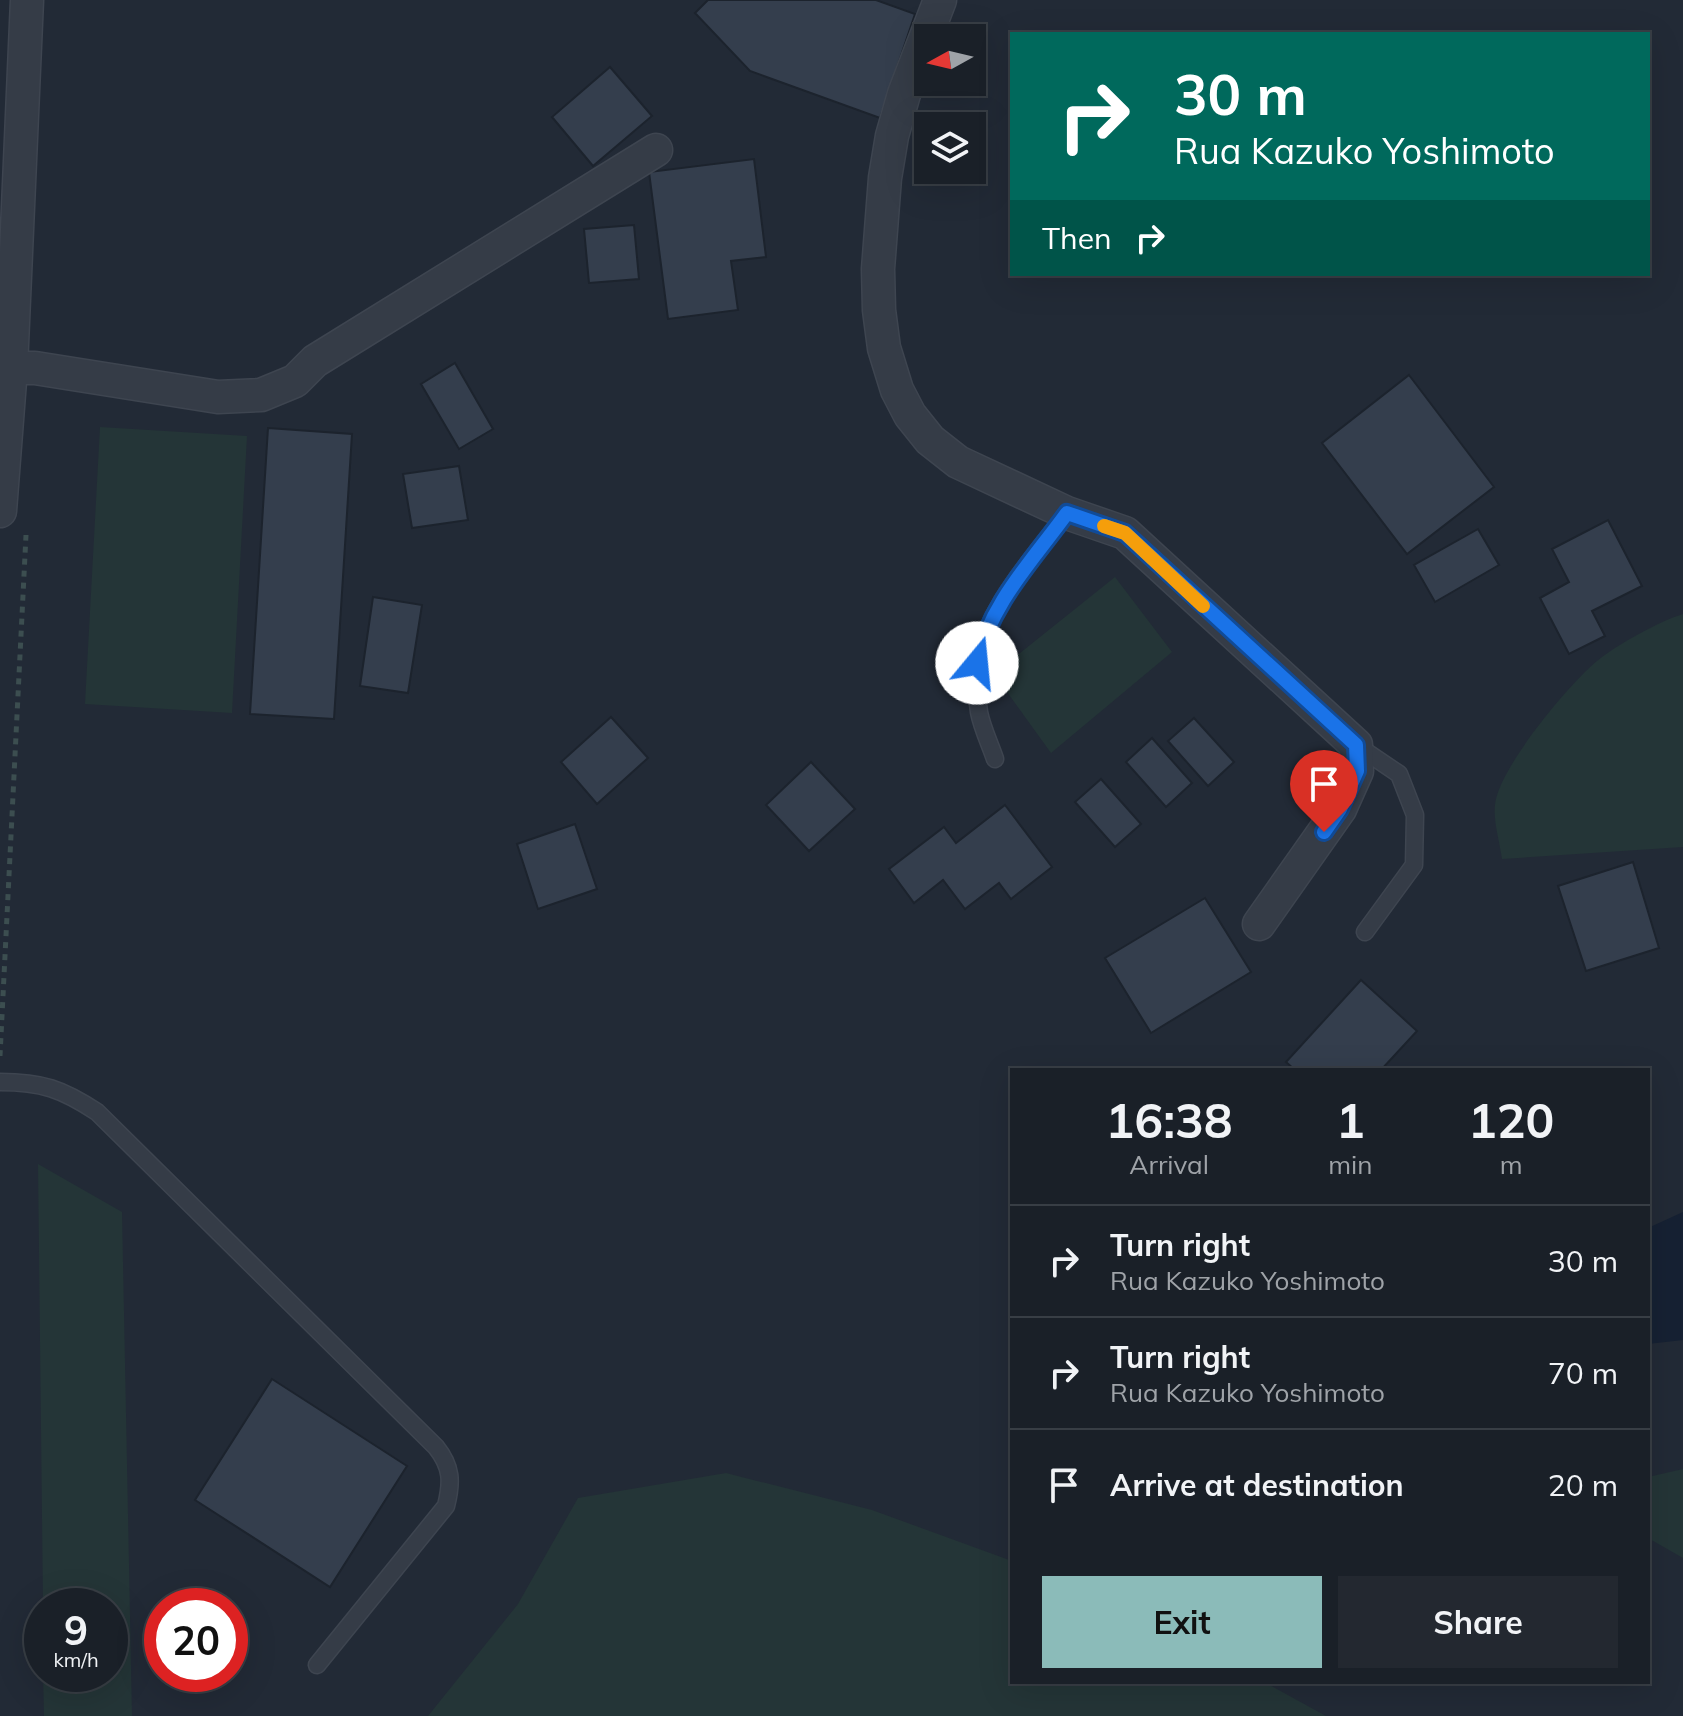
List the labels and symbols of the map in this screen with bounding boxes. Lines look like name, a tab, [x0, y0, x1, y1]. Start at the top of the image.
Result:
north arrow	[914, 24, 986, 96]
position arrow	[935, 621, 1019, 705]
pin	[1290, 750, 1358, 832]
speed limit sign: 20	[144, 1588, 248, 1692]

